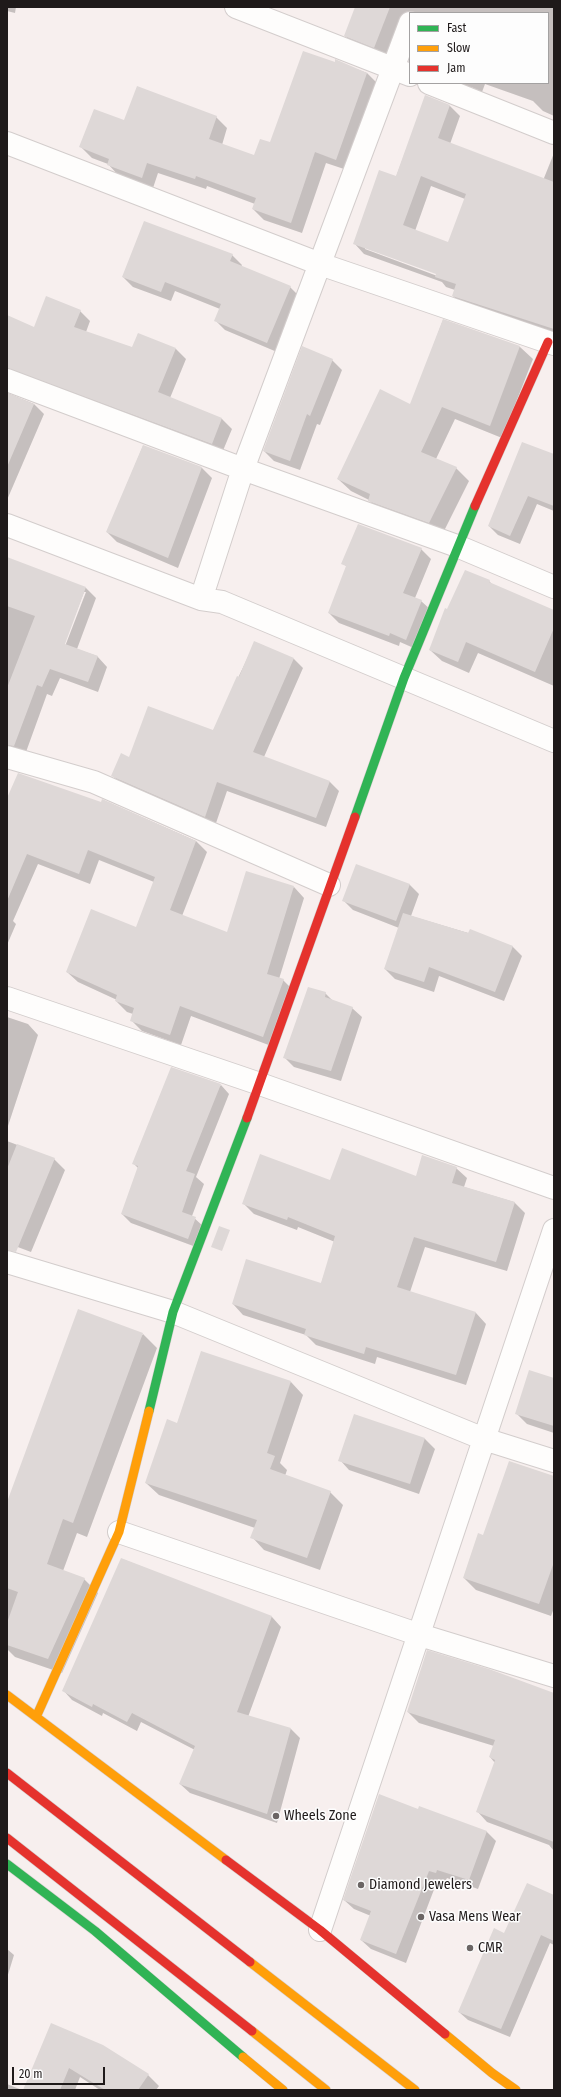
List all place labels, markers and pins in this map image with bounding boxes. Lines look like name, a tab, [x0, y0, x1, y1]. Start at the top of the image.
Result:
place label: Wheels Zone	[284, 1808, 357, 1824]
marker: Wheels Zone	[271, 1811, 281, 1821]
place label: Diamond Jewelers	[369, 1877, 472, 1893]
marker: Diamond Jewelers	[356, 1880, 366, 1890]
place label: Vasa Mens Wear	[429, 1909, 521, 1925]
marker: Vasa Mens Wear	[416, 1912, 426, 1922]
place label: CMR	[478, 1940, 503, 1956]
marker: CMR	[465, 1943, 475, 1953]

